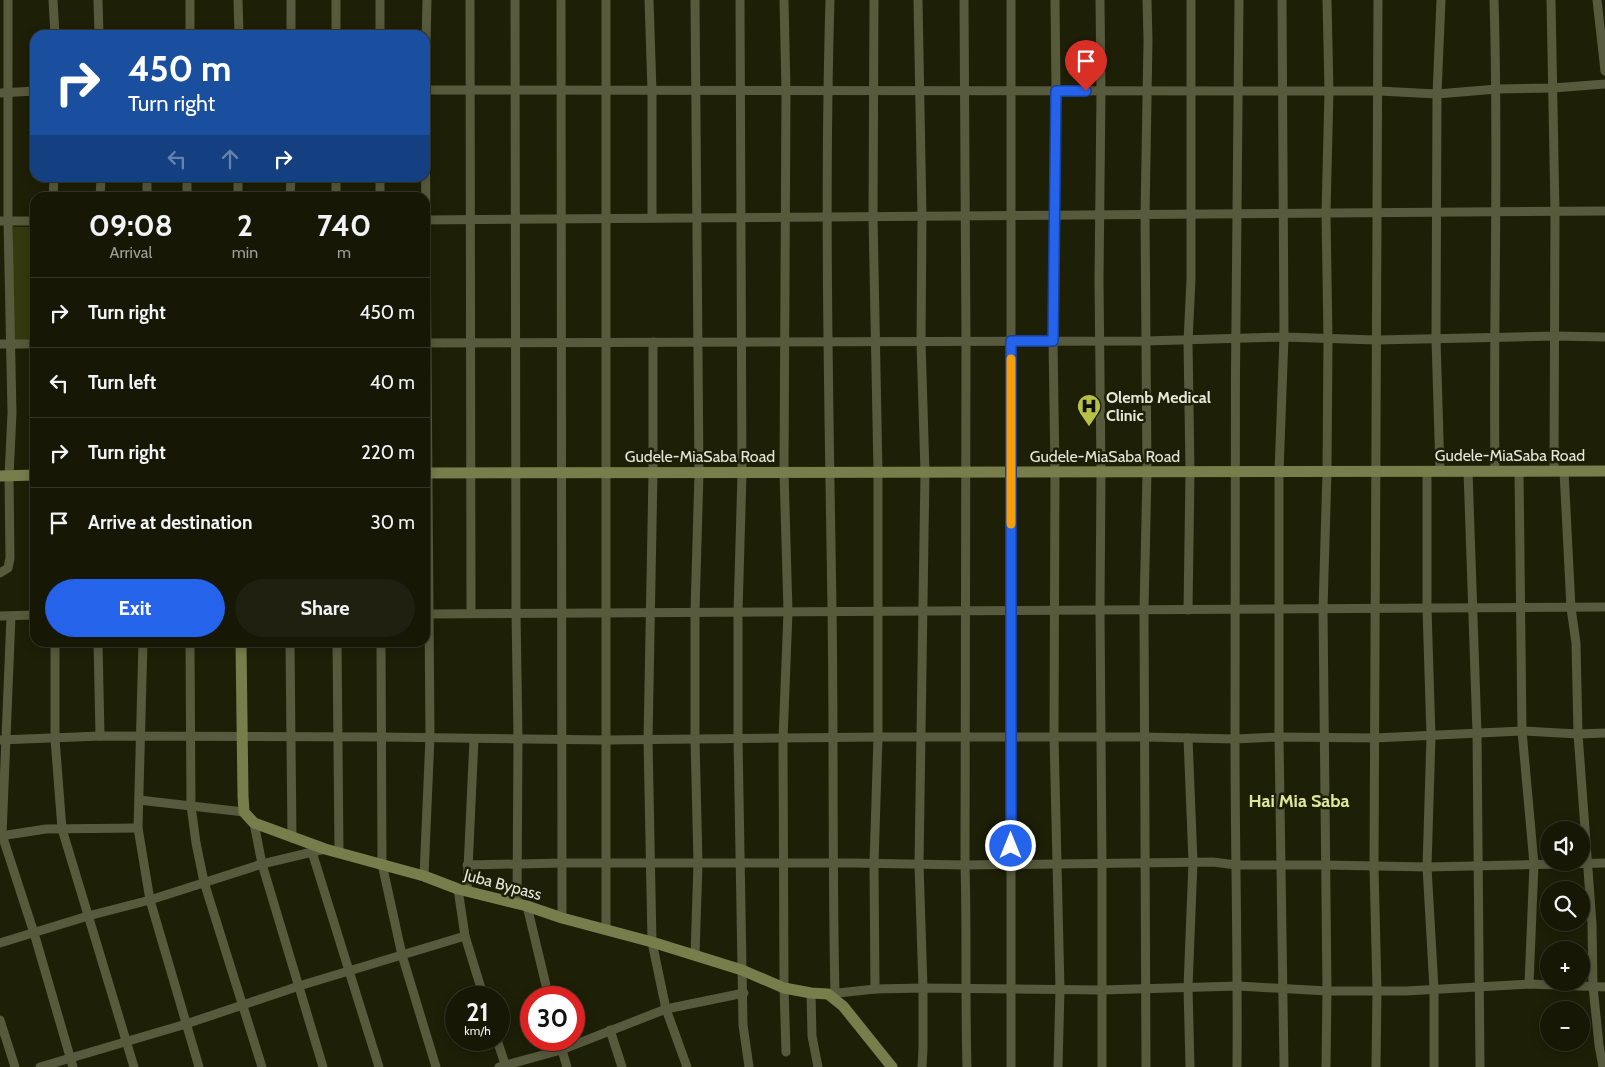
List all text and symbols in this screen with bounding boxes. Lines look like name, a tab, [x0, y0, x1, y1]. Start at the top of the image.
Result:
pin	[1065, 40, 1107, 91]
text: 450 m	[128, 47, 232, 90]
icon: arrive	[1072, 47, 1100, 75]
icon: right	[45, 50, 110, 115]
text: Turn right	[128, 90, 215, 117]
icon: left	[163, 145, 191, 173]
icon: ahead	[216, 145, 244, 173]
icon: right	[269, 145, 297, 173]
text: 09:08	[89, 207, 173, 244]
text: 2	[237, 207, 253, 244]
text: 740	[317, 207, 371, 244]
text: Arrival	[110, 243, 152, 262]
text: min	[232, 243, 258, 262]
text: m	[337, 243, 351, 262]
icon: right	[45, 299, 73, 327]
text: Turn right	[88, 301, 166, 324]
text: 450 m	[360, 301, 415, 324]
icon: left	[45, 369, 73, 397]
text: Turn left	[88, 371, 156, 394]
text: 40 m	[370, 371, 415, 394]
place label: Olemb Medical Clinic	[1106, 388, 1211, 425]
hospital icon: Olemb Medical Clinic	[1076, 393, 1102, 427]
icon: right	[45, 439, 73, 467]
text: Turn right	[88, 441, 166, 464]
text: 220 m	[361, 441, 415, 464]
street label: Gudele-MiaSaba Road	[1435, 446, 1585, 465]
street label: Gudele-MiaSaba Road	[625, 447, 775, 466]
street label: Gudele-MiaSaba Road	[1030, 447, 1180, 466]
icon: arrive	[45, 509, 73, 537]
text: Arrive at destination	[88, 511, 252, 534]
text: 30 m	[371, 511, 415, 534]
button: Exit	[45, 579, 225, 637]
button: Share	[235, 579, 415, 637]
district label: Hai Mia Saba	[1248, 790, 1350, 812]
position arrow	[984, 819, 1036, 871]
map controls	[1540, 821, 1590, 1051]
button: sound	[1540, 821, 1590, 871]
street label: Juba Bypass	[461, 865, 544, 904]
button: search	[1540, 881, 1590, 931]
button: +	[1540, 941, 1590, 991]
speed limit sign: 30	[520, 986, 585, 1051]
text: 21	[466, 997, 489, 1027]
button: −	[1540, 1001, 1590, 1051]
text: km/h	[464, 1023, 491, 1038]

